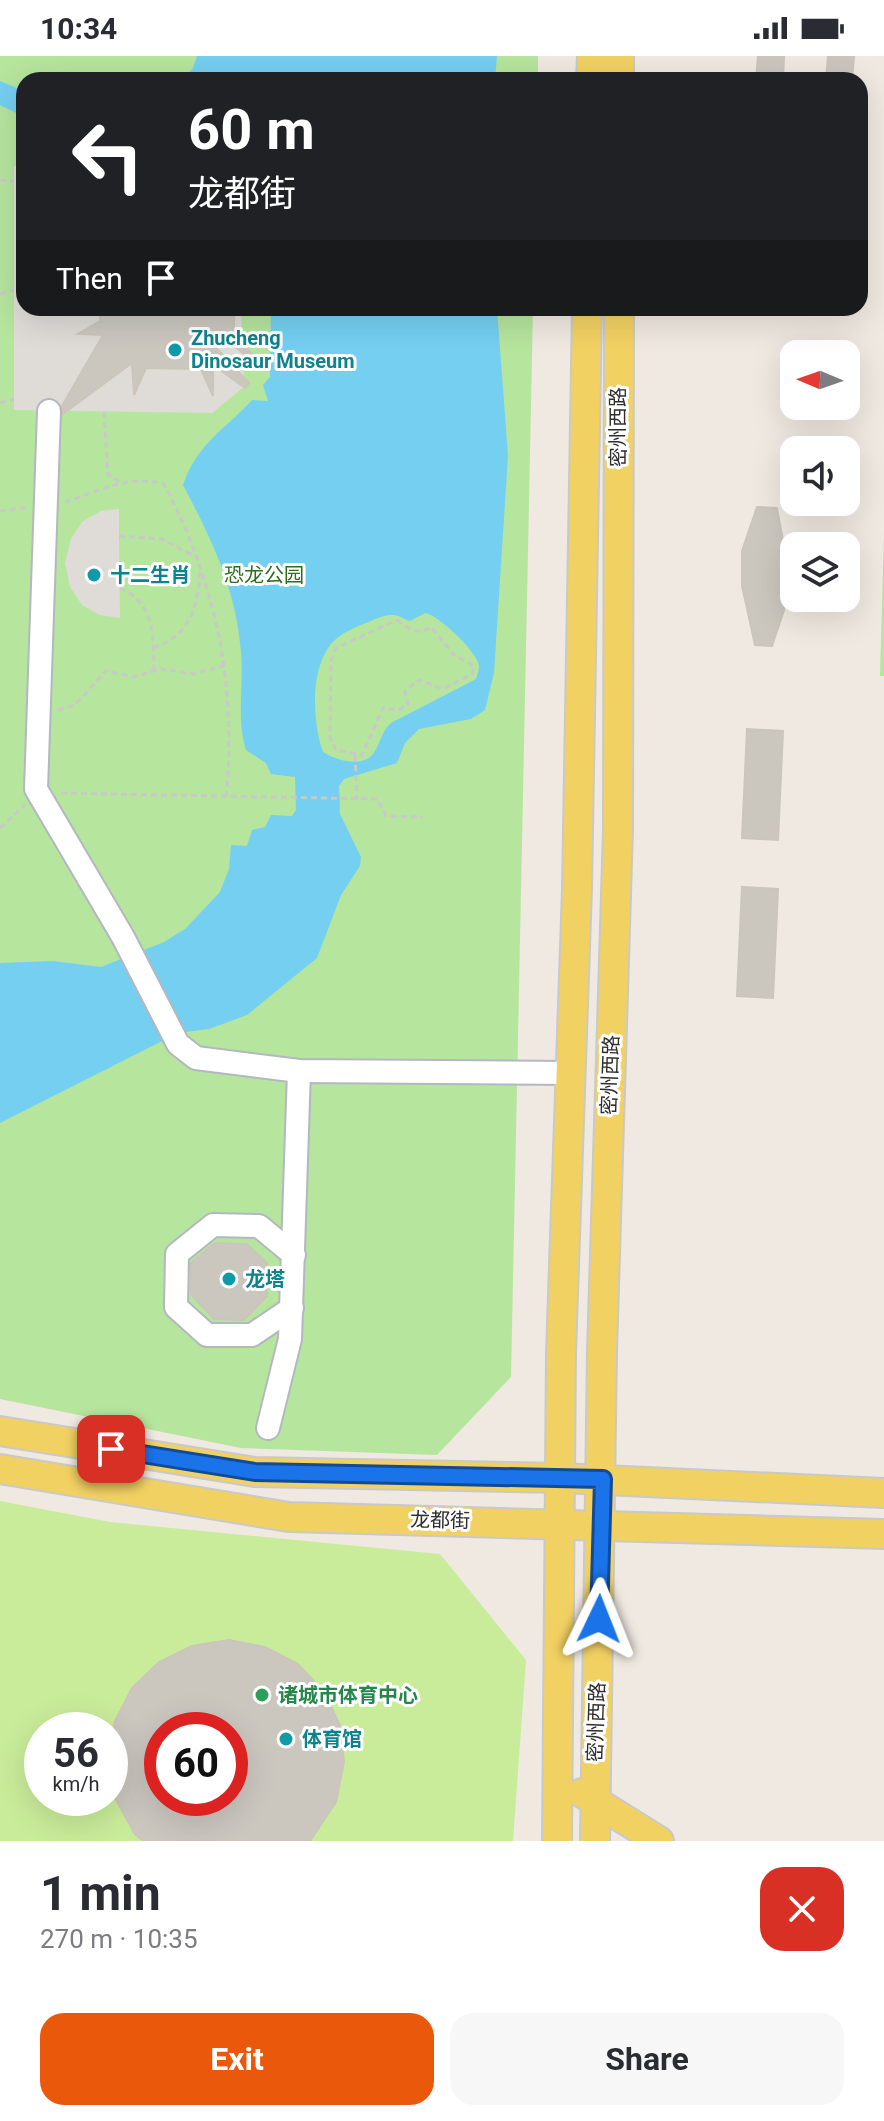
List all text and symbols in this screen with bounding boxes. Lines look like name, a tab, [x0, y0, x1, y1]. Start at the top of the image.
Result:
text: 10:34	[40, 11, 117, 46]
text: 60 m	[188, 97, 315, 163]
icon: left	[56, 104, 160, 208]
text: 龙都街	[188, 173, 296, 215]
icon: arrive	[139, 256, 183, 300]
text: Then	[56, 261, 123, 296]
place label: Zhucheng Dinosaur Museum	[191, 326, 355, 373]
north arrow	[780, 340, 860, 420]
map controls	[780, 340, 860, 612]
marker: Zhucheng Dinosaur Museum	[166, 341, 184, 359]
street label: 密州西路	[606, 387, 630, 467]
button: sound	[780, 436, 860, 516]
button: layers	[780, 532, 860, 612]
place label: 十二生肖	[110, 563, 190, 587]
park label: 恐龙公园	[224, 563, 304, 587]
marker: 十二生肖	[85, 566, 103, 584]
street label: 密州西路	[597, 1035, 623, 1115]
place label: 龙塔	[245, 1267, 285, 1291]
marker: 龙塔	[220, 1270, 238, 1288]
pin	[77, 1415, 145, 1483]
icon: arrive	[89, 1427, 133, 1471]
street label: 龙都街	[410, 1507, 470, 1533]
position arrow	[557, 1577, 641, 1661]
street label: 密州西路	[583, 1682, 609, 1762]
place label: 诸城市体育中心	[278, 1683, 418, 1707]
marker: 诸城市体育中心	[253, 1686, 271, 1704]
speed limit sign: 60	[144, 1712, 248, 1816]
place label: 体育馆	[302, 1727, 362, 1751]
text: 56	[53, 1730, 99, 1777]
marker: 体育馆	[277, 1730, 295, 1748]
text: km/h	[53, 1772, 99, 1796]
text: 1 min	[40, 1865, 161, 1922]
button: close	[760, 1867, 844, 1951]
text: 270 m · 10:35	[40, 1924, 198, 1954]
button: Exit	[40, 2013, 434, 2105]
button: Share	[450, 2013, 844, 2105]

